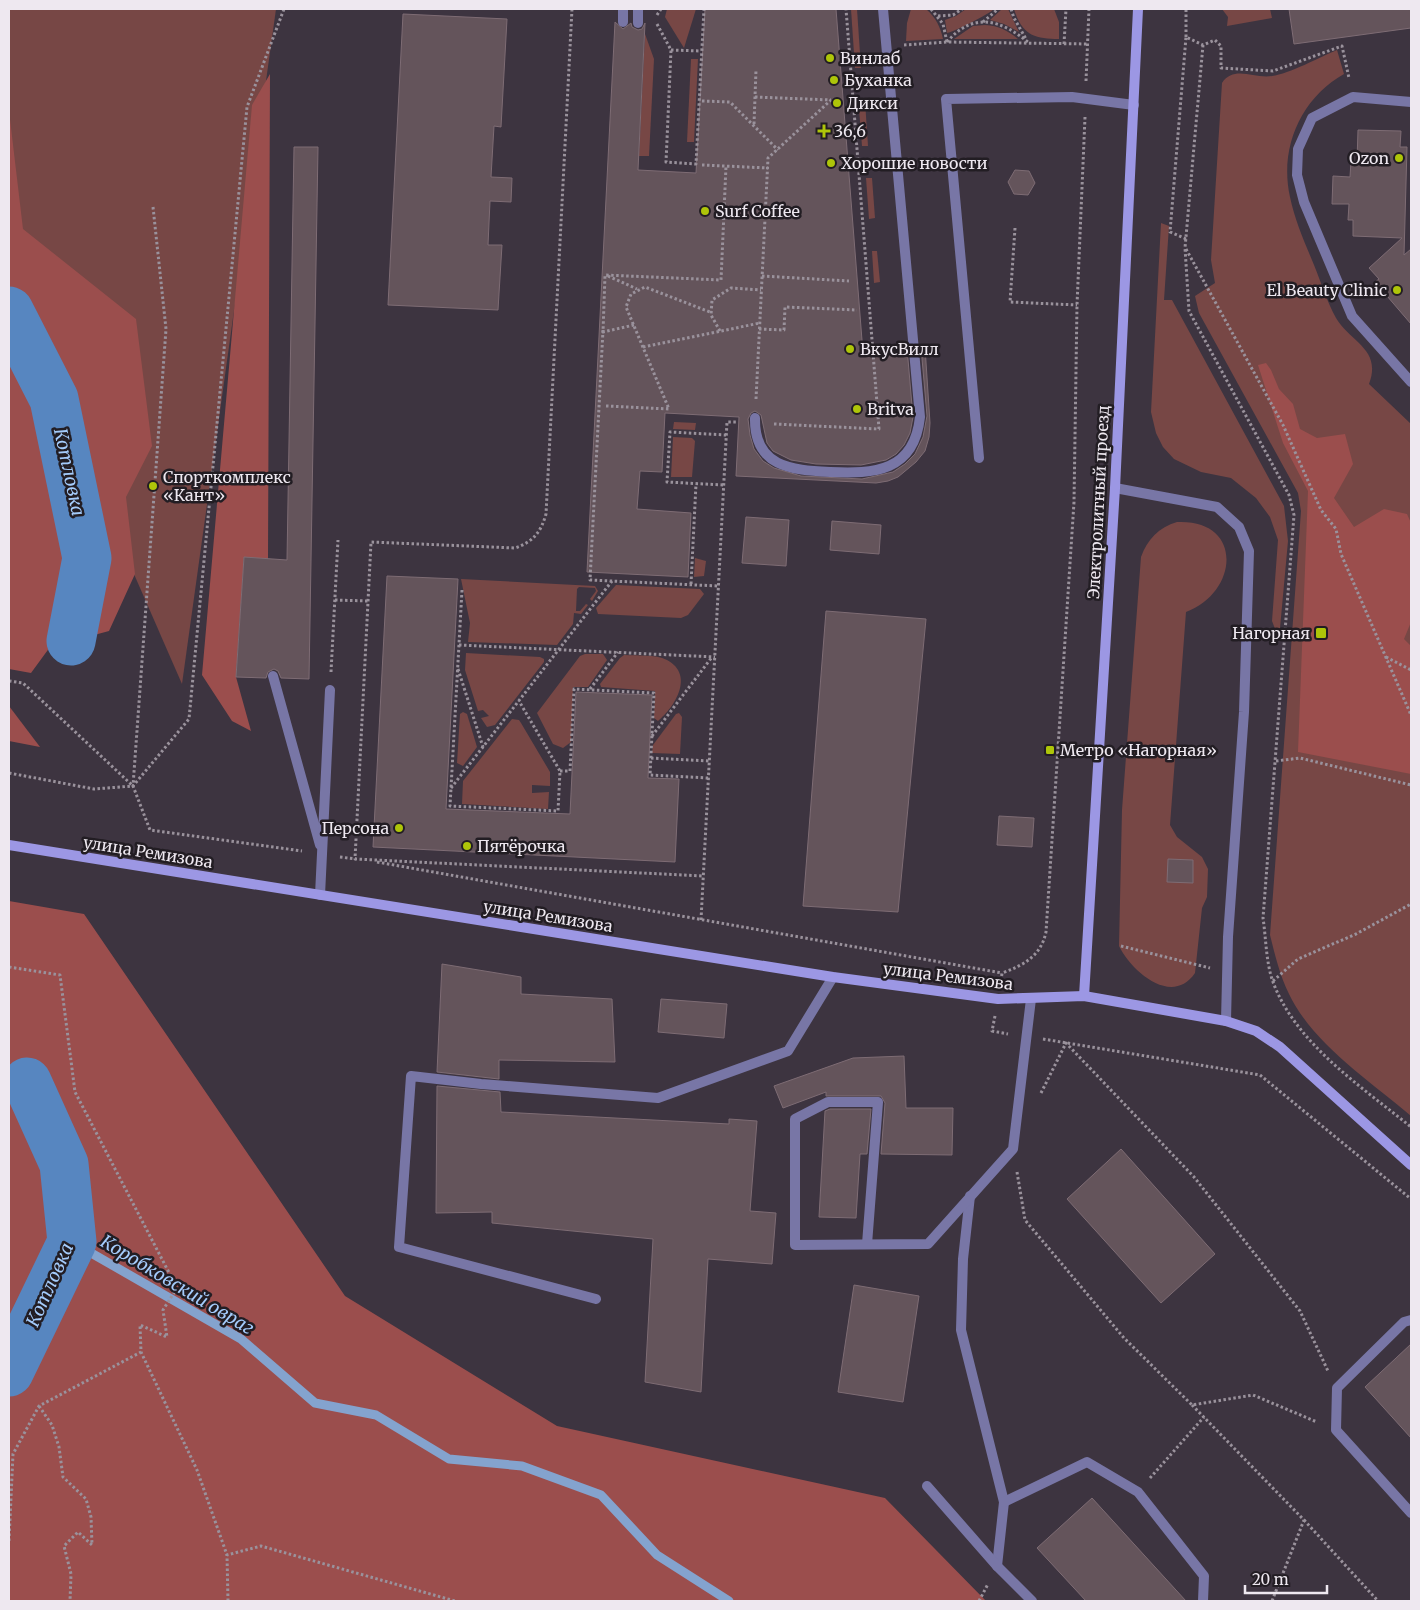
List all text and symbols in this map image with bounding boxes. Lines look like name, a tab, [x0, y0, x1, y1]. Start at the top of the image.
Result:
place label: Винлаб	[840, 48, 900, 68]
marker: Винлаб	[824, 52, 836, 64]
place label: Буханка	[844, 70, 912, 90]
marker: Буханка	[828, 74, 840, 86]
place label: Дикси	[847, 93, 898, 113]
marker: Дикси	[831, 97, 843, 109]
place label: 36,6	[834, 121, 866, 141]
marker: 36,6	[818, 125, 830, 137]
place label: Ozon	[1349, 148, 1389, 168]
marker: Ozon	[1393, 152, 1405, 164]
place label: Хорошие новости	[841, 153, 988, 173]
marker: Хорошие новости	[825, 157, 837, 169]
place label: Surf Coffee	[715, 201, 800, 221]
marker: Surf Coffee	[699, 205, 711, 217]
place label: El Beauty Clinic	[1266, 280, 1387, 300]
marker: El Beauty Clinic	[1391, 284, 1403, 296]
place label: ВкусВилл	[860, 339, 939, 359]
marker: ВкусВилл	[844, 343, 856, 355]
place label: Britva	[867, 399, 914, 419]
marker: Britva	[851, 403, 863, 415]
street label: Электролитный проезд	[1083, 405, 1113, 599]
water label: Котловка	[49, 426, 90, 518]
place label: Спорткомплекс «Кант»	[163, 467, 291, 505]
marker: Спорткомплекс «Кант»	[147, 480, 159, 492]
place label: Нагорная	[1232, 623, 1310, 643]
marker: Нагорная	[1314, 626, 1328, 640]
place label: Метро «Нагорная»	[1060, 740, 1217, 760]
marker: Метро «Нагорная»	[1044, 744, 1056, 756]
place label: Персона	[321, 818, 389, 838]
marker: Персона	[393, 822, 405, 834]
street label: улица Ремизова	[82, 832, 215, 872]
place label: Пятёрочка	[477, 836, 566, 856]
marker: Пятёрочка	[461, 840, 473, 852]
street label: улица Ремизова	[482, 896, 615, 936]
street label: улица Ремизова	[882, 958, 1015, 994]
water label: Коробковский овраг	[96, 1230, 258, 1339]
water label: Котловка	[21, 1239, 78, 1330]
scale bar	[1245, 1562, 1328, 1594]
text: 20 m	[1252, 1570, 1289, 1589]

